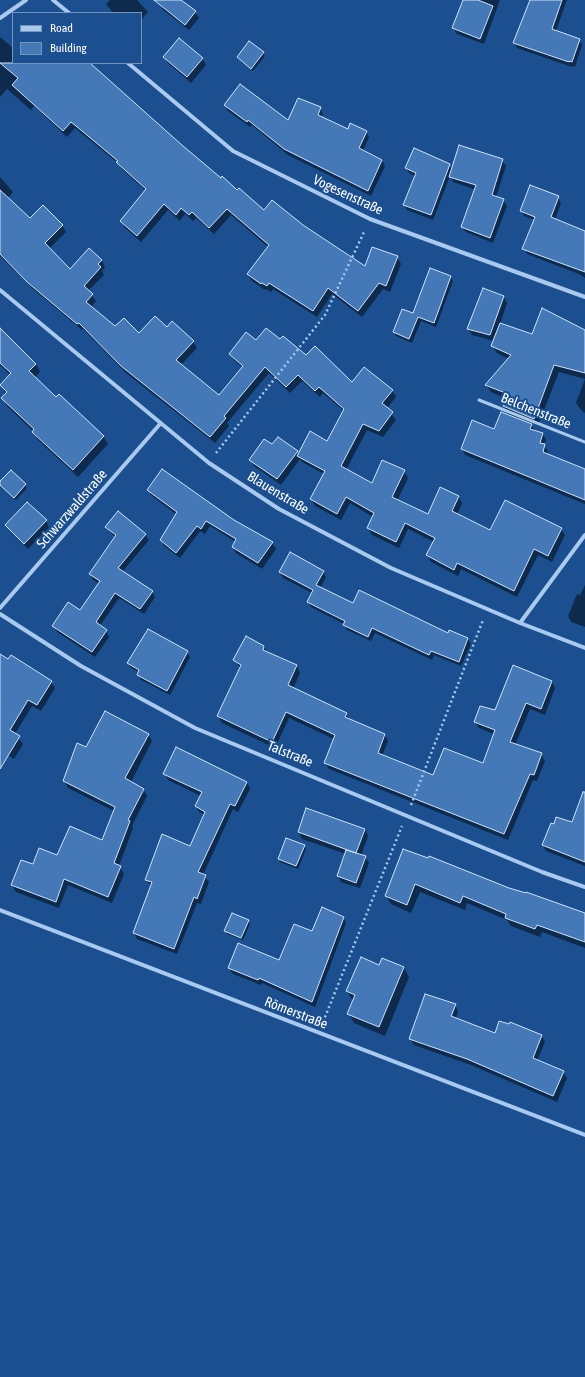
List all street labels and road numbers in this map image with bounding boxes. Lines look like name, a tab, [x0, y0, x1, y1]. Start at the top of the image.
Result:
street label: Vogesenstraße	[310, 171, 386, 219]
street label: Belchenstraße	[499, 389, 573, 433]
street label: Schwarzwaldstraße	[33, 466, 111, 552]
street label: Blauenstraße	[244, 468, 312, 518]
street label: Talstraße	[265, 737, 315, 771]
street label: Römerstraße	[262, 993, 330, 1033]

